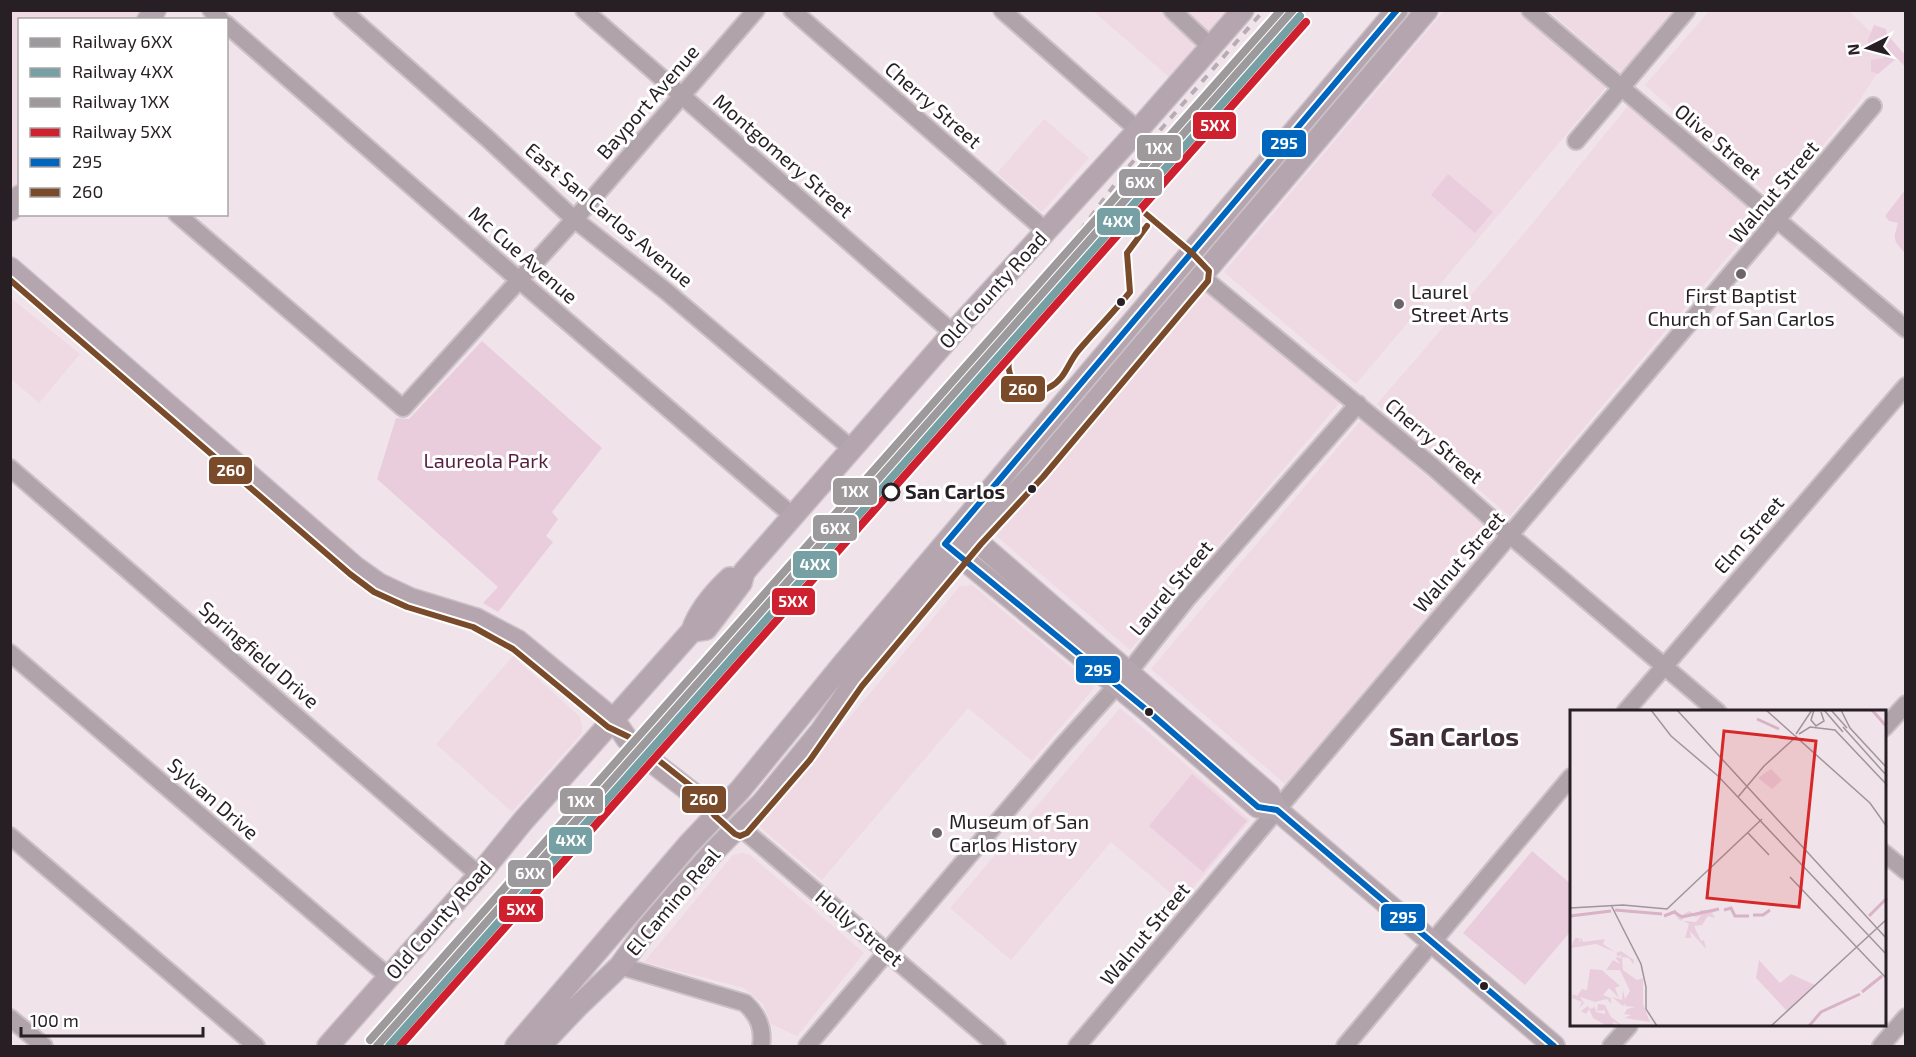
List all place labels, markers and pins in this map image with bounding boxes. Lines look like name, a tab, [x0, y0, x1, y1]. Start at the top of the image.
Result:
marker: First Baptist Church of San Carlos	[1734, 267, 1748, 281]
place label: Laurel Street Arts	[1411, 279, 1509, 326]
place label: First Baptist Church of San Carlos	[1647, 283, 1835, 330]
unlabelled marker	[1115, 296, 1127, 308]
marker: Laurel Street Arts	[1392, 297, 1406, 311]
place label: San Carlos	[905, 479, 1005, 503]
marker: San Carlos	[882, 483, 900, 501]
unlabelled marker	[1026, 483, 1038, 495]
unlabelled marker	[1143, 706, 1155, 718]
place label: Museum of San Carlos History	[949, 809, 1089, 856]
marker: Museum of San Carlos History	[930, 826, 944, 840]
unlabelled marker	[1478, 980, 1490, 992]

